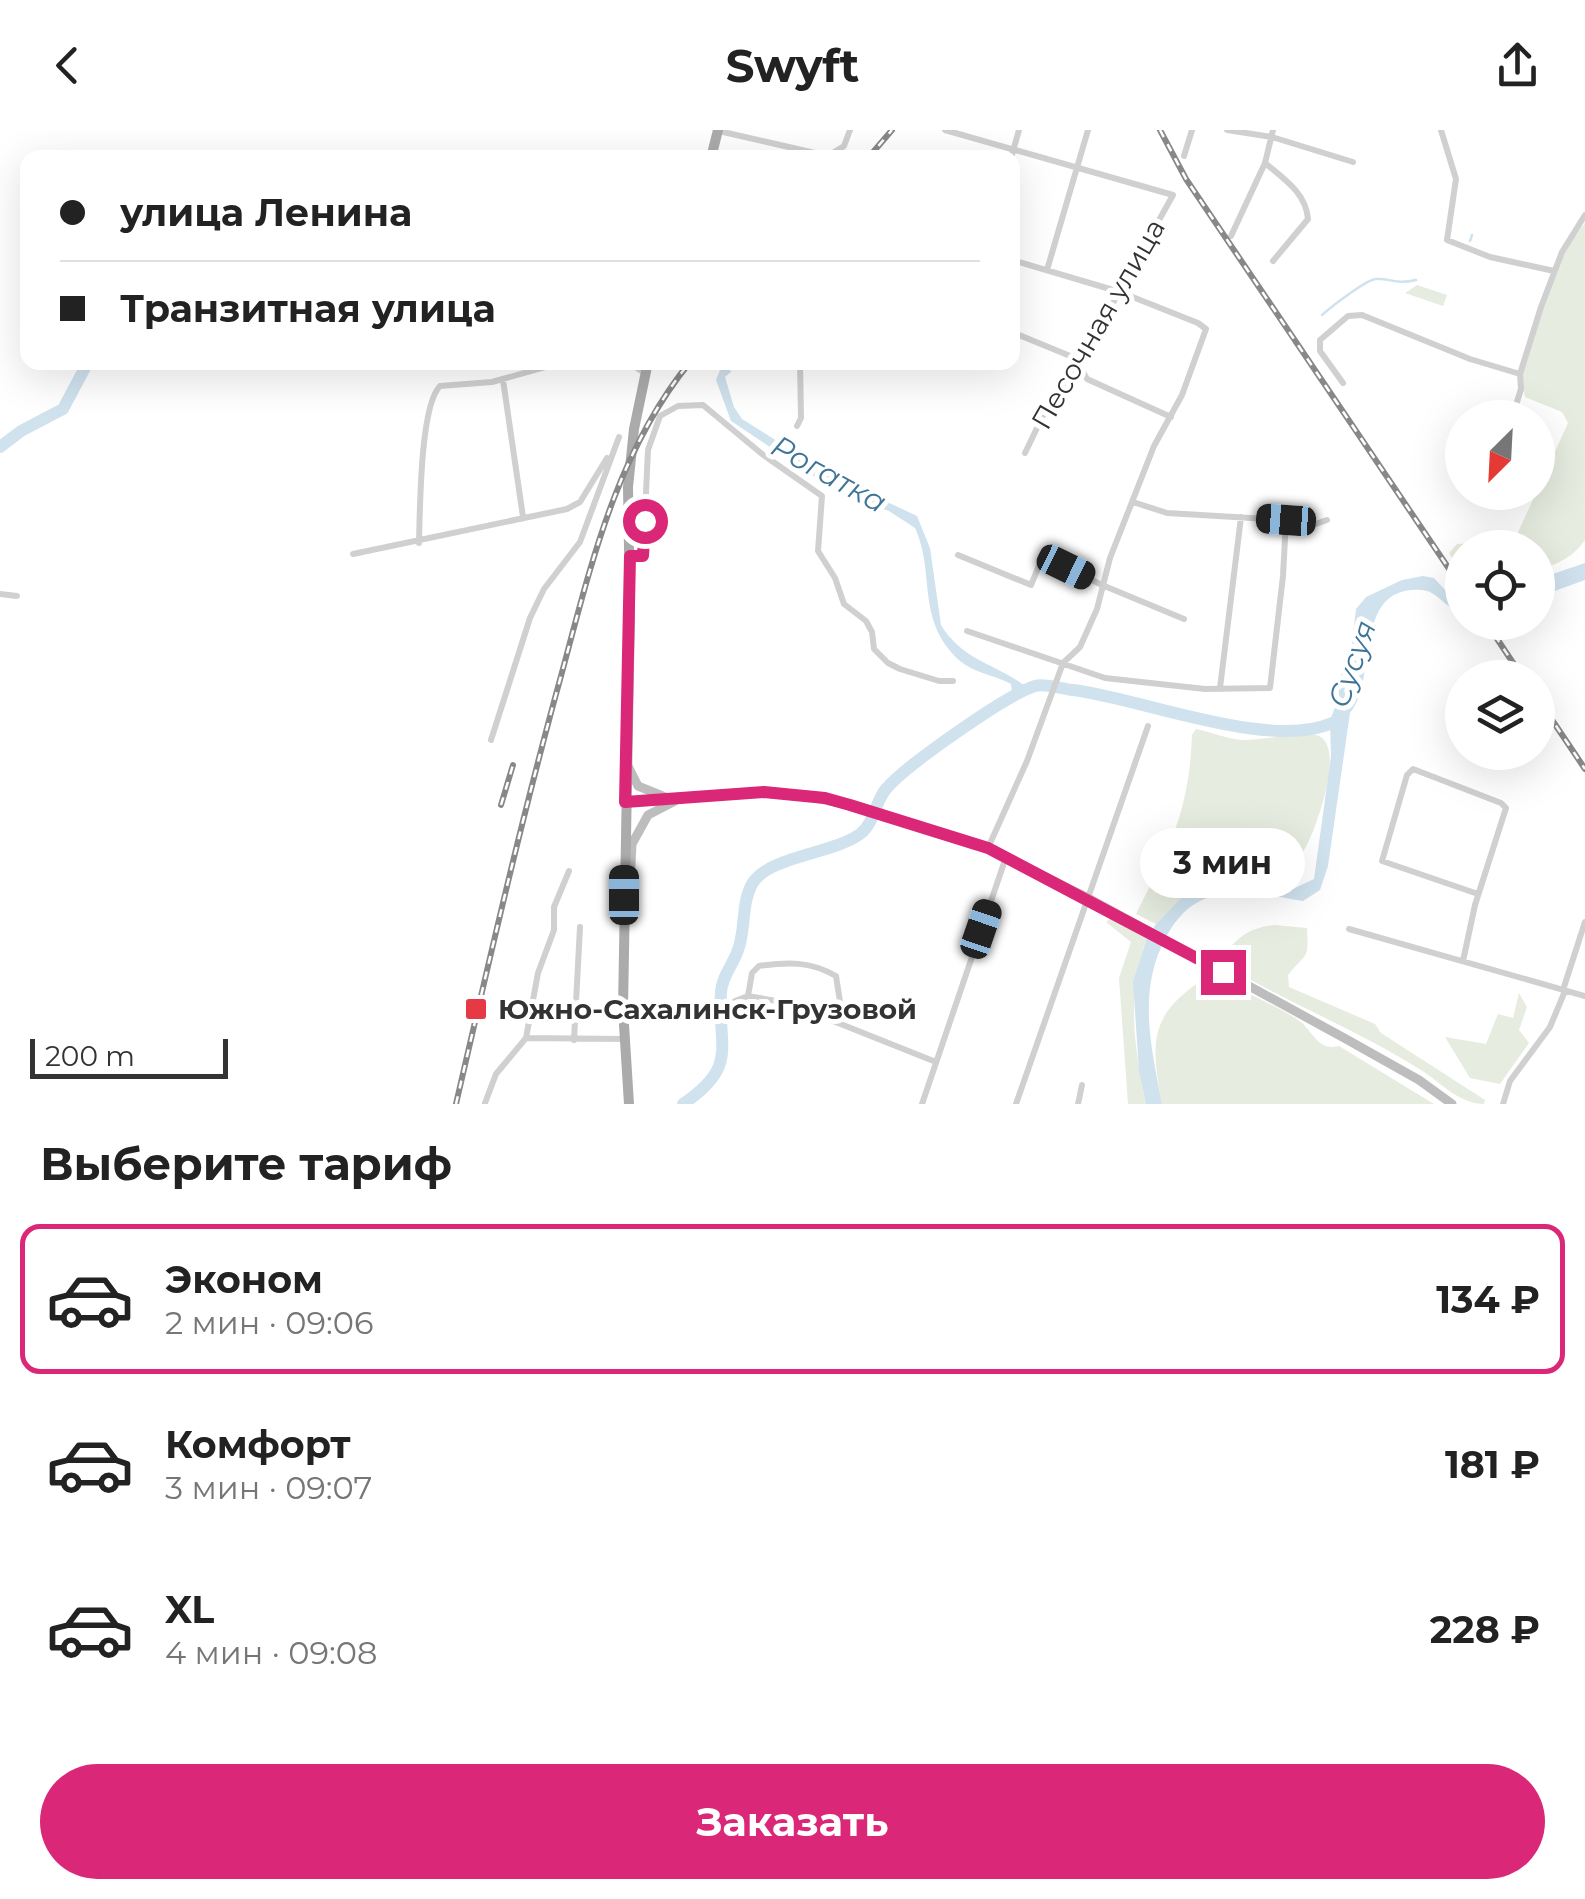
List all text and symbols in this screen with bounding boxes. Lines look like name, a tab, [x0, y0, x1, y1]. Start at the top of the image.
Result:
icon: back	[40, 38, 95, 93]
text: Swyft	[726, 38, 859, 93]
icon: share	[1490, 38, 1545, 93]
text: улица Ленина	[120, 189, 412, 236]
street label: Песочная улица	[1024, 213, 1172, 435]
text: Транзитная улица	[120, 285, 496, 332]
north arrow	[1445, 400, 1555, 510]
map controls	[1445, 400, 1555, 770]
water label: Рогатка	[765, 427, 893, 521]
route start	[623, 499, 668, 544]
car	[1255, 503, 1317, 537]
button: locate	[1445, 530, 1555, 640]
car	[1032, 540, 1100, 594]
water label: Сусуя	[1320, 616, 1384, 712]
button: layers	[1445, 660, 1555, 770]
callout: 3 мин	[1140, 827, 1306, 897]
text: 3 мин	[1173, 843, 1272, 882]
car	[609, 865, 639, 925]
car	[957, 896, 1005, 962]
route end	[1201, 950, 1246, 995]
place label: Южно-Сахалинск-Грузовой	[498, 992, 917, 1026]
marker: Южно-Сахалинск-Грузовой	[463, 996, 489, 1022]
scale bar	[30, 1034, 228, 1078]
text: 200 m	[45, 1039, 135, 1073]
text: Выберите тариф	[40, 1136, 452, 1191]
icon: car	[45, 1254, 135, 1344]
text: Эконом	[165, 1256, 323, 1303]
text: 134 ₽	[1436, 1276, 1540, 1323]
text: 2 мин · 09:06	[165, 1303, 373, 1342]
icon: car	[45, 1419, 135, 1509]
text: Комфорт	[165, 1421, 351, 1468]
text: 181 ₽	[1445, 1441, 1540, 1488]
text: 3 мин · 09:07	[165, 1468, 372, 1507]
icon: car	[45, 1584, 135, 1674]
text: XL	[165, 1586, 214, 1633]
text: 228 ₽	[1430, 1606, 1540, 1653]
text: 4 мин · 09:08	[165, 1633, 377, 1672]
button: Заказать	[40, 1764, 1545, 1879]

